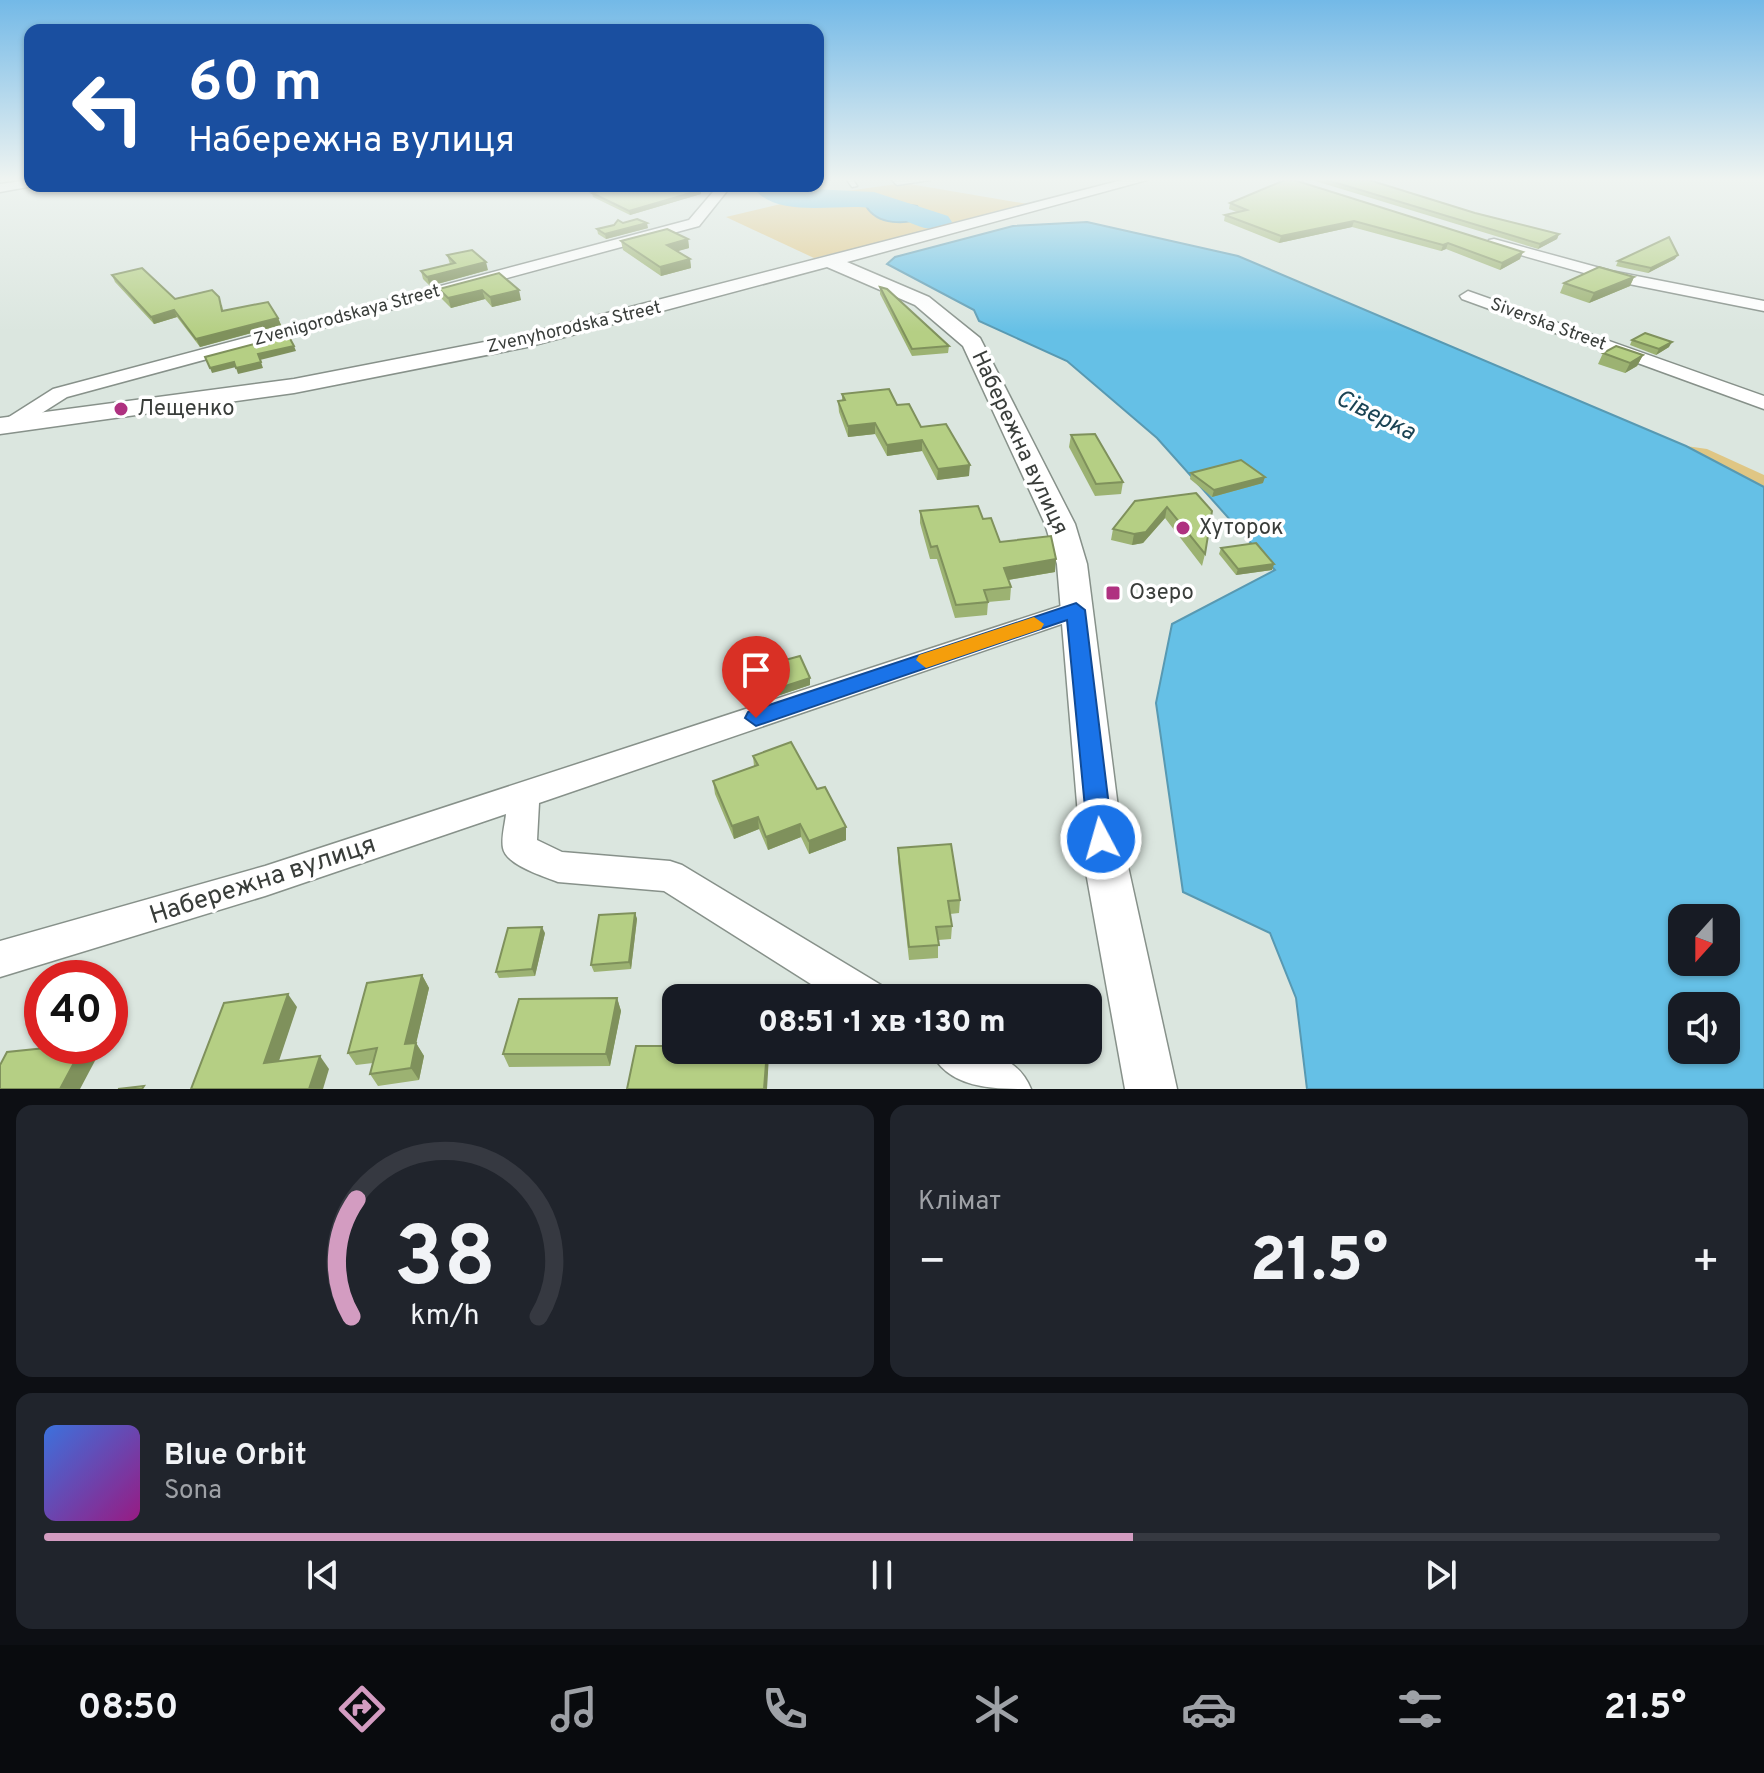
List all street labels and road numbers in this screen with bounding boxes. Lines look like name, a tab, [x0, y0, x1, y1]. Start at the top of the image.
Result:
street label: Zvenigorodskaya Street	[251, 280, 443, 352]
street label: Siverska Street	[1487, 293, 1609, 357]
street label: Zvenyhorodska Street	[485, 297, 663, 359]
street label: Набережна вулиця	[965, 347, 1073, 539]
street label: Набережна вулиця	[146, 829, 380, 933]

